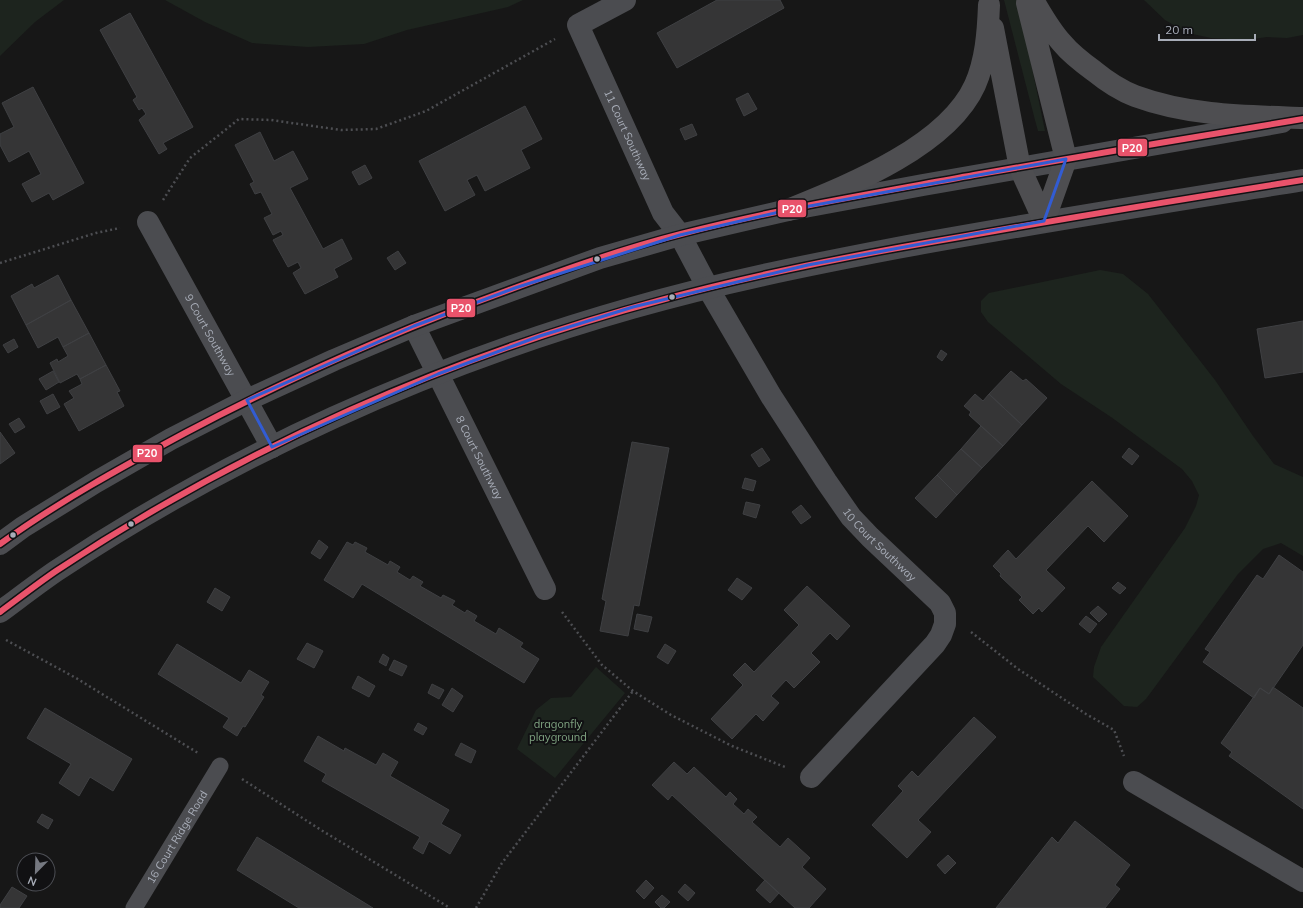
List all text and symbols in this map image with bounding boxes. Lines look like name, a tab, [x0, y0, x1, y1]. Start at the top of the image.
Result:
scale bar	[1159, 16, 1255, 42]
text: 20 m	[1165, 22, 1193, 37]
street label: 11 Court Southway	[601, 87, 654, 183]
line badge: P20	[1117, 138, 1148, 157]
text: P20	[1122, 141, 1143, 155]
line badge: P20	[777, 199, 807, 218]
text: P20	[782, 202, 803, 216]
unlabelled marker	[592, 254, 602, 264]
street label: 9 Court Southway	[182, 291, 239, 379]
unlabelled marker	[667, 292, 677, 302]
line badge: P20	[446, 298, 476, 318]
text: P20	[451, 301, 472, 315]
street label: 8 Court Southway	[453, 413, 506, 502]
line badge: P20	[132, 444, 163, 463]
text: P20	[137, 446, 158, 460]
street label: 10 Court Southway	[840, 505, 919, 584]
unlabelled marker	[126, 519, 136, 529]
unlabelled marker	[8, 530, 18, 540]
park label: dragonfly playground	[529, 717, 587, 744]
street label: 16 Court Ridge Road	[143, 788, 211, 886]
north arrow	[16, 852, 56, 892]
text: N	[26, 873, 39, 889]

